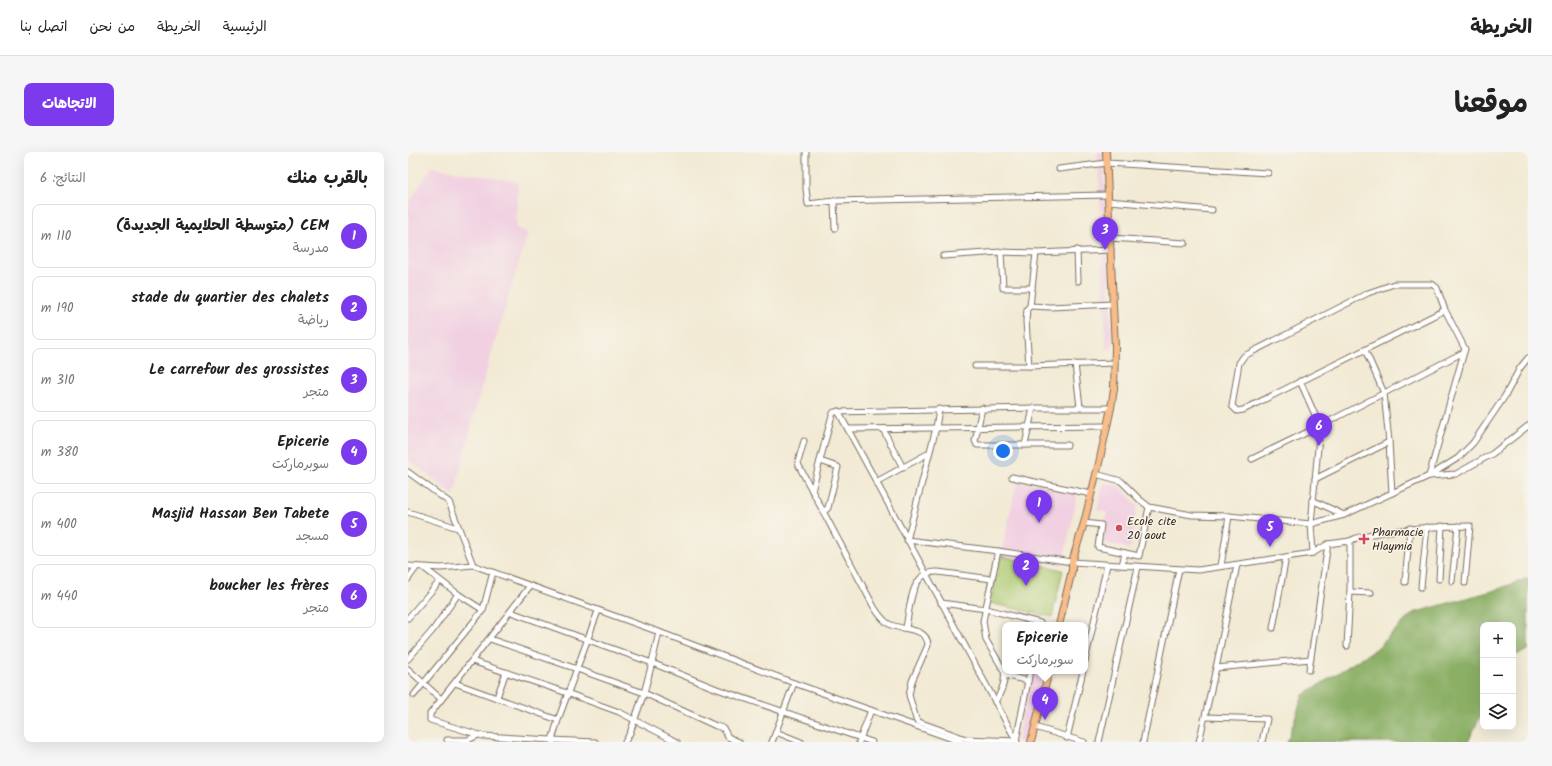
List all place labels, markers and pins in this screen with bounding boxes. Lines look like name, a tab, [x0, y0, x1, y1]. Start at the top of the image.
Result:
pin: 3	[1092, 217, 1118, 250]
pin: 6	[1306, 413, 1332, 446]
pin: 1	[1026, 490, 1052, 523]
place label: Ecole cite 20 aout	[1127, 512, 1177, 545]
pin: 5	[1257, 514, 1283, 547]
marker: Ecole cite 20 aout	[1114, 523, 1124, 533]
place label: Pharmacie Hlaymia	[1372, 523, 1424, 556]
marker: Pharmacie Hlaymia	[1359, 534, 1369, 544]
pin: 2	[1013, 553, 1039, 586]
pin: 4	[1032, 687, 1058, 720]

